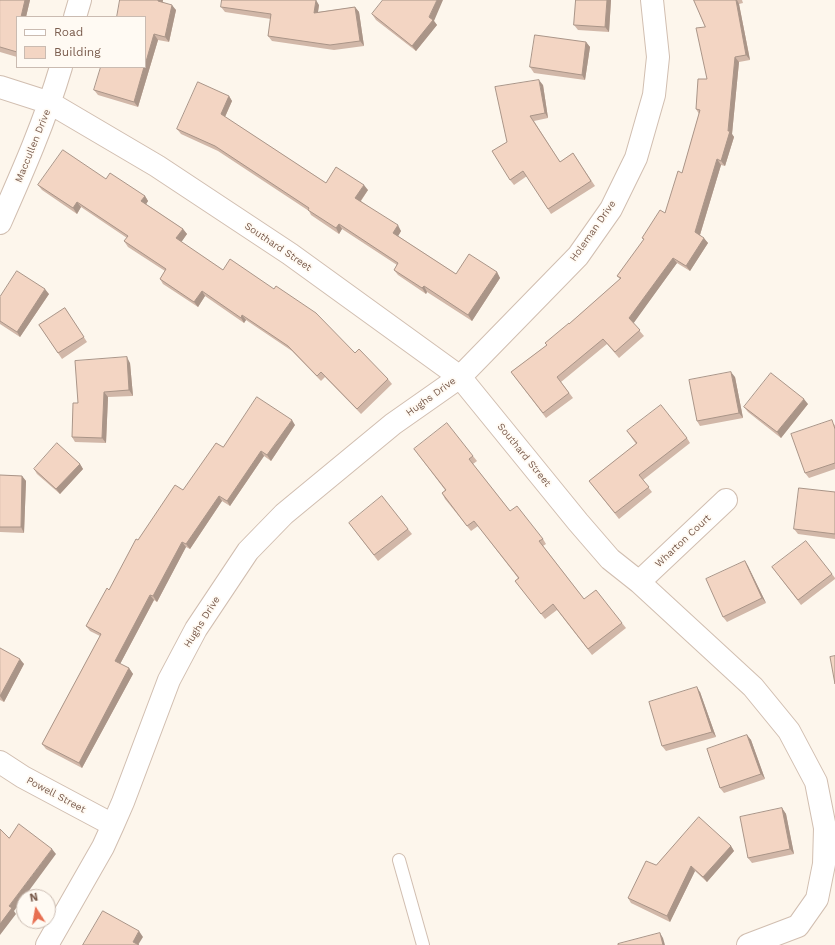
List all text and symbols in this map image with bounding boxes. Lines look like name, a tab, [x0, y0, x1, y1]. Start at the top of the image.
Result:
legend	[16, 16, 146, 68]
text: Road	[54, 25, 83, 39]
text: Building	[54, 45, 101, 59]
street label: Maccullen Drive	[13, 108, 53, 184]
street label: Holeman Drive	[568, 198, 618, 264]
street label: Southard Street	[242, 220, 314, 274]
street label: Hughs Drive	[404, 375, 458, 419]
street label: Southard Street	[495, 421, 553, 489]
street label: Wharton Court	[653, 512, 713, 570]
street label: Hughs Drive	[181, 594, 223, 650]
street label: Powell Street	[24, 774, 88, 816]
north arrow	[16, 889, 56, 929]
text: N	[29, 891, 39, 905]

